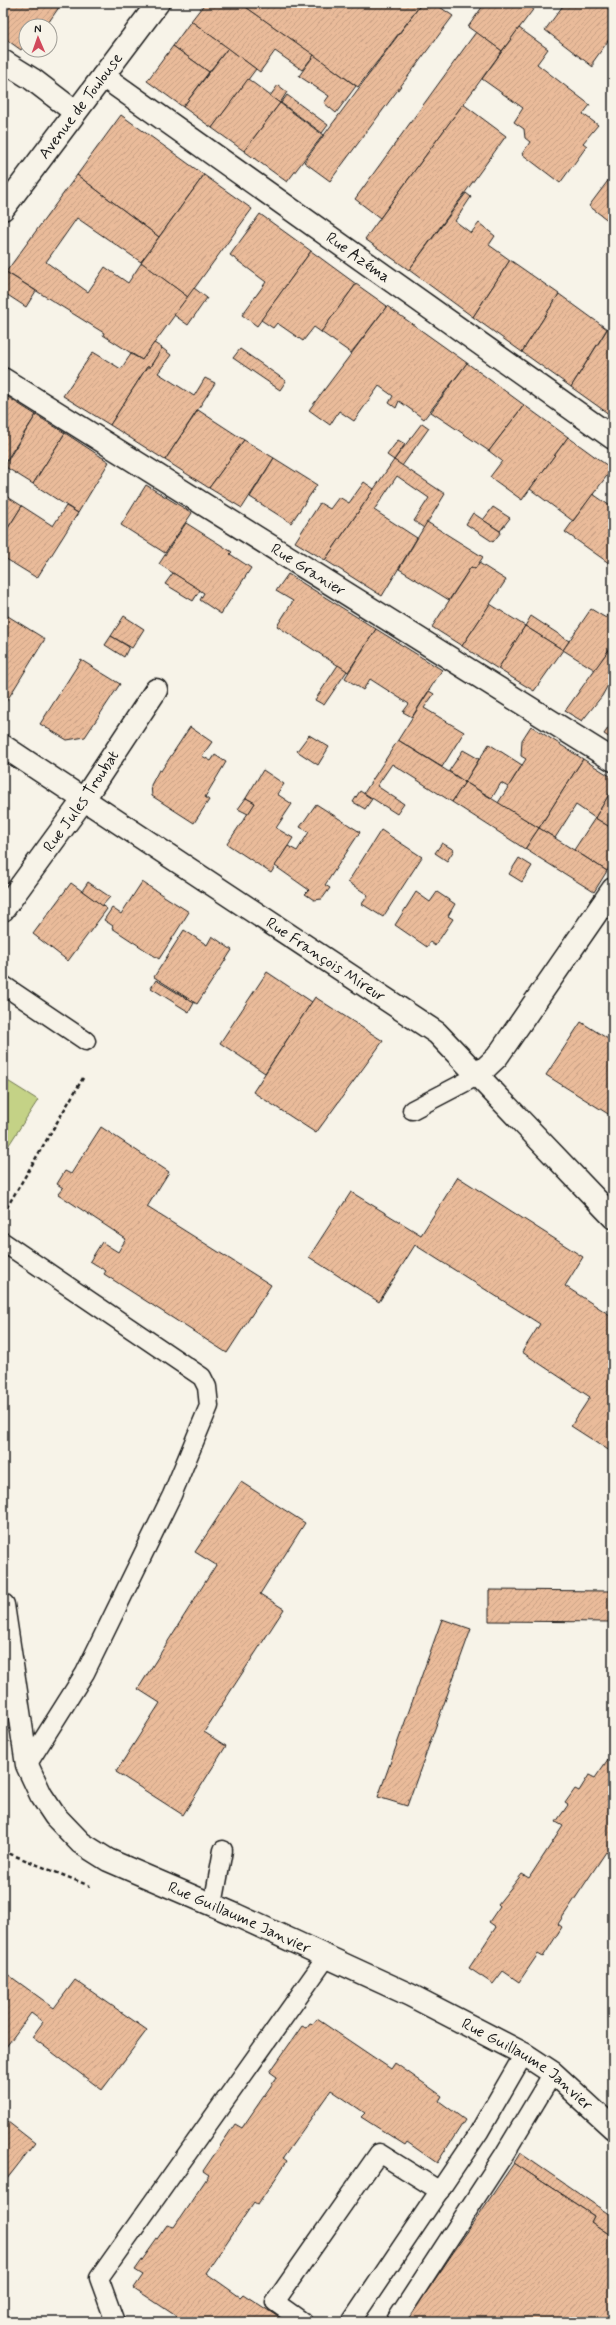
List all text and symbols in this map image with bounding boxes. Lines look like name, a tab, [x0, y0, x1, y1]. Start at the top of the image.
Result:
north arrow	[18, 18, 58, 58]
text: N	[34, 22, 42, 36]
street label: Avenue de Toulouse	[34, 48, 128, 163]
street label: Rue Azéma	[322, 227, 395, 287]
street label: Rue Granier	[267, 538, 350, 601]
street label: Rue Jules Troubat	[38, 746, 124, 856]
street label: Rue François Mireur	[262, 912, 390, 1007]
street label: Rue Guillaume Janvier	[165, 1877, 315, 1959]
street label: Rue Guillaume Janvier	[458, 2013, 598, 2115]

